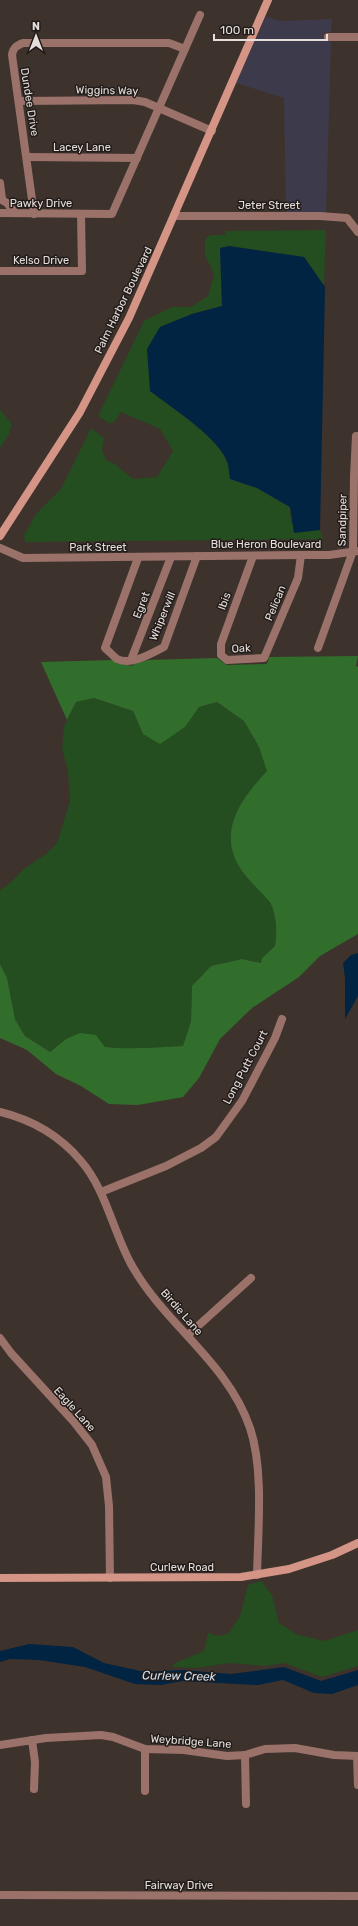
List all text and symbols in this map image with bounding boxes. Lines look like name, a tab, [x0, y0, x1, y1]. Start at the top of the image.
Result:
north arrow	[16, 16, 56, 56]
scale bar	[214, 16, 327, 42]
text: N	[32, 20, 40, 33]
text: 100 m	[220, 23, 254, 37]
street label: Dundee Drive	[18, 67, 41, 137]
street label: Wiggins Way	[76, 83, 138, 98]
street label: Lacey Lane	[53, 141, 111, 154]
street label: Pawky Drive	[10, 197, 72, 210]
street label: Jeter Street	[238, 199, 301, 212]
street label: Palm Harbor Boulevard	[92, 245, 155, 356]
street label: Kelso Drive	[13, 254, 69, 267]
street label: Sandpiper	[336, 493, 349, 546]
street label: Blue Heron Boulevard	[211, 538, 321, 551]
street label: Park Street	[69, 541, 127, 554]
street label: Pelican	[262, 583, 289, 623]
street label: Egret	[130, 589, 153, 620]
street label: Whiperwill	[147, 590, 178, 643]
street label: Ibis	[215, 590, 234, 612]
street label: Oak	[231, 641, 251, 655]
street label: Long Putt Court	[220, 1027, 271, 1107]
street label: Birdie Lane	[158, 1286, 205, 1338]
street label: Eagle Lane	[51, 1384, 98, 1434]
street label: Curlew Road	[150, 1561, 214, 1574]
water label: Curlew Creek	[142, 1668, 217, 1684]
street label: Weybridge Lane	[150, 1732, 232, 1751]
street label: Fairway Drive	[145, 1879, 213, 1892]

